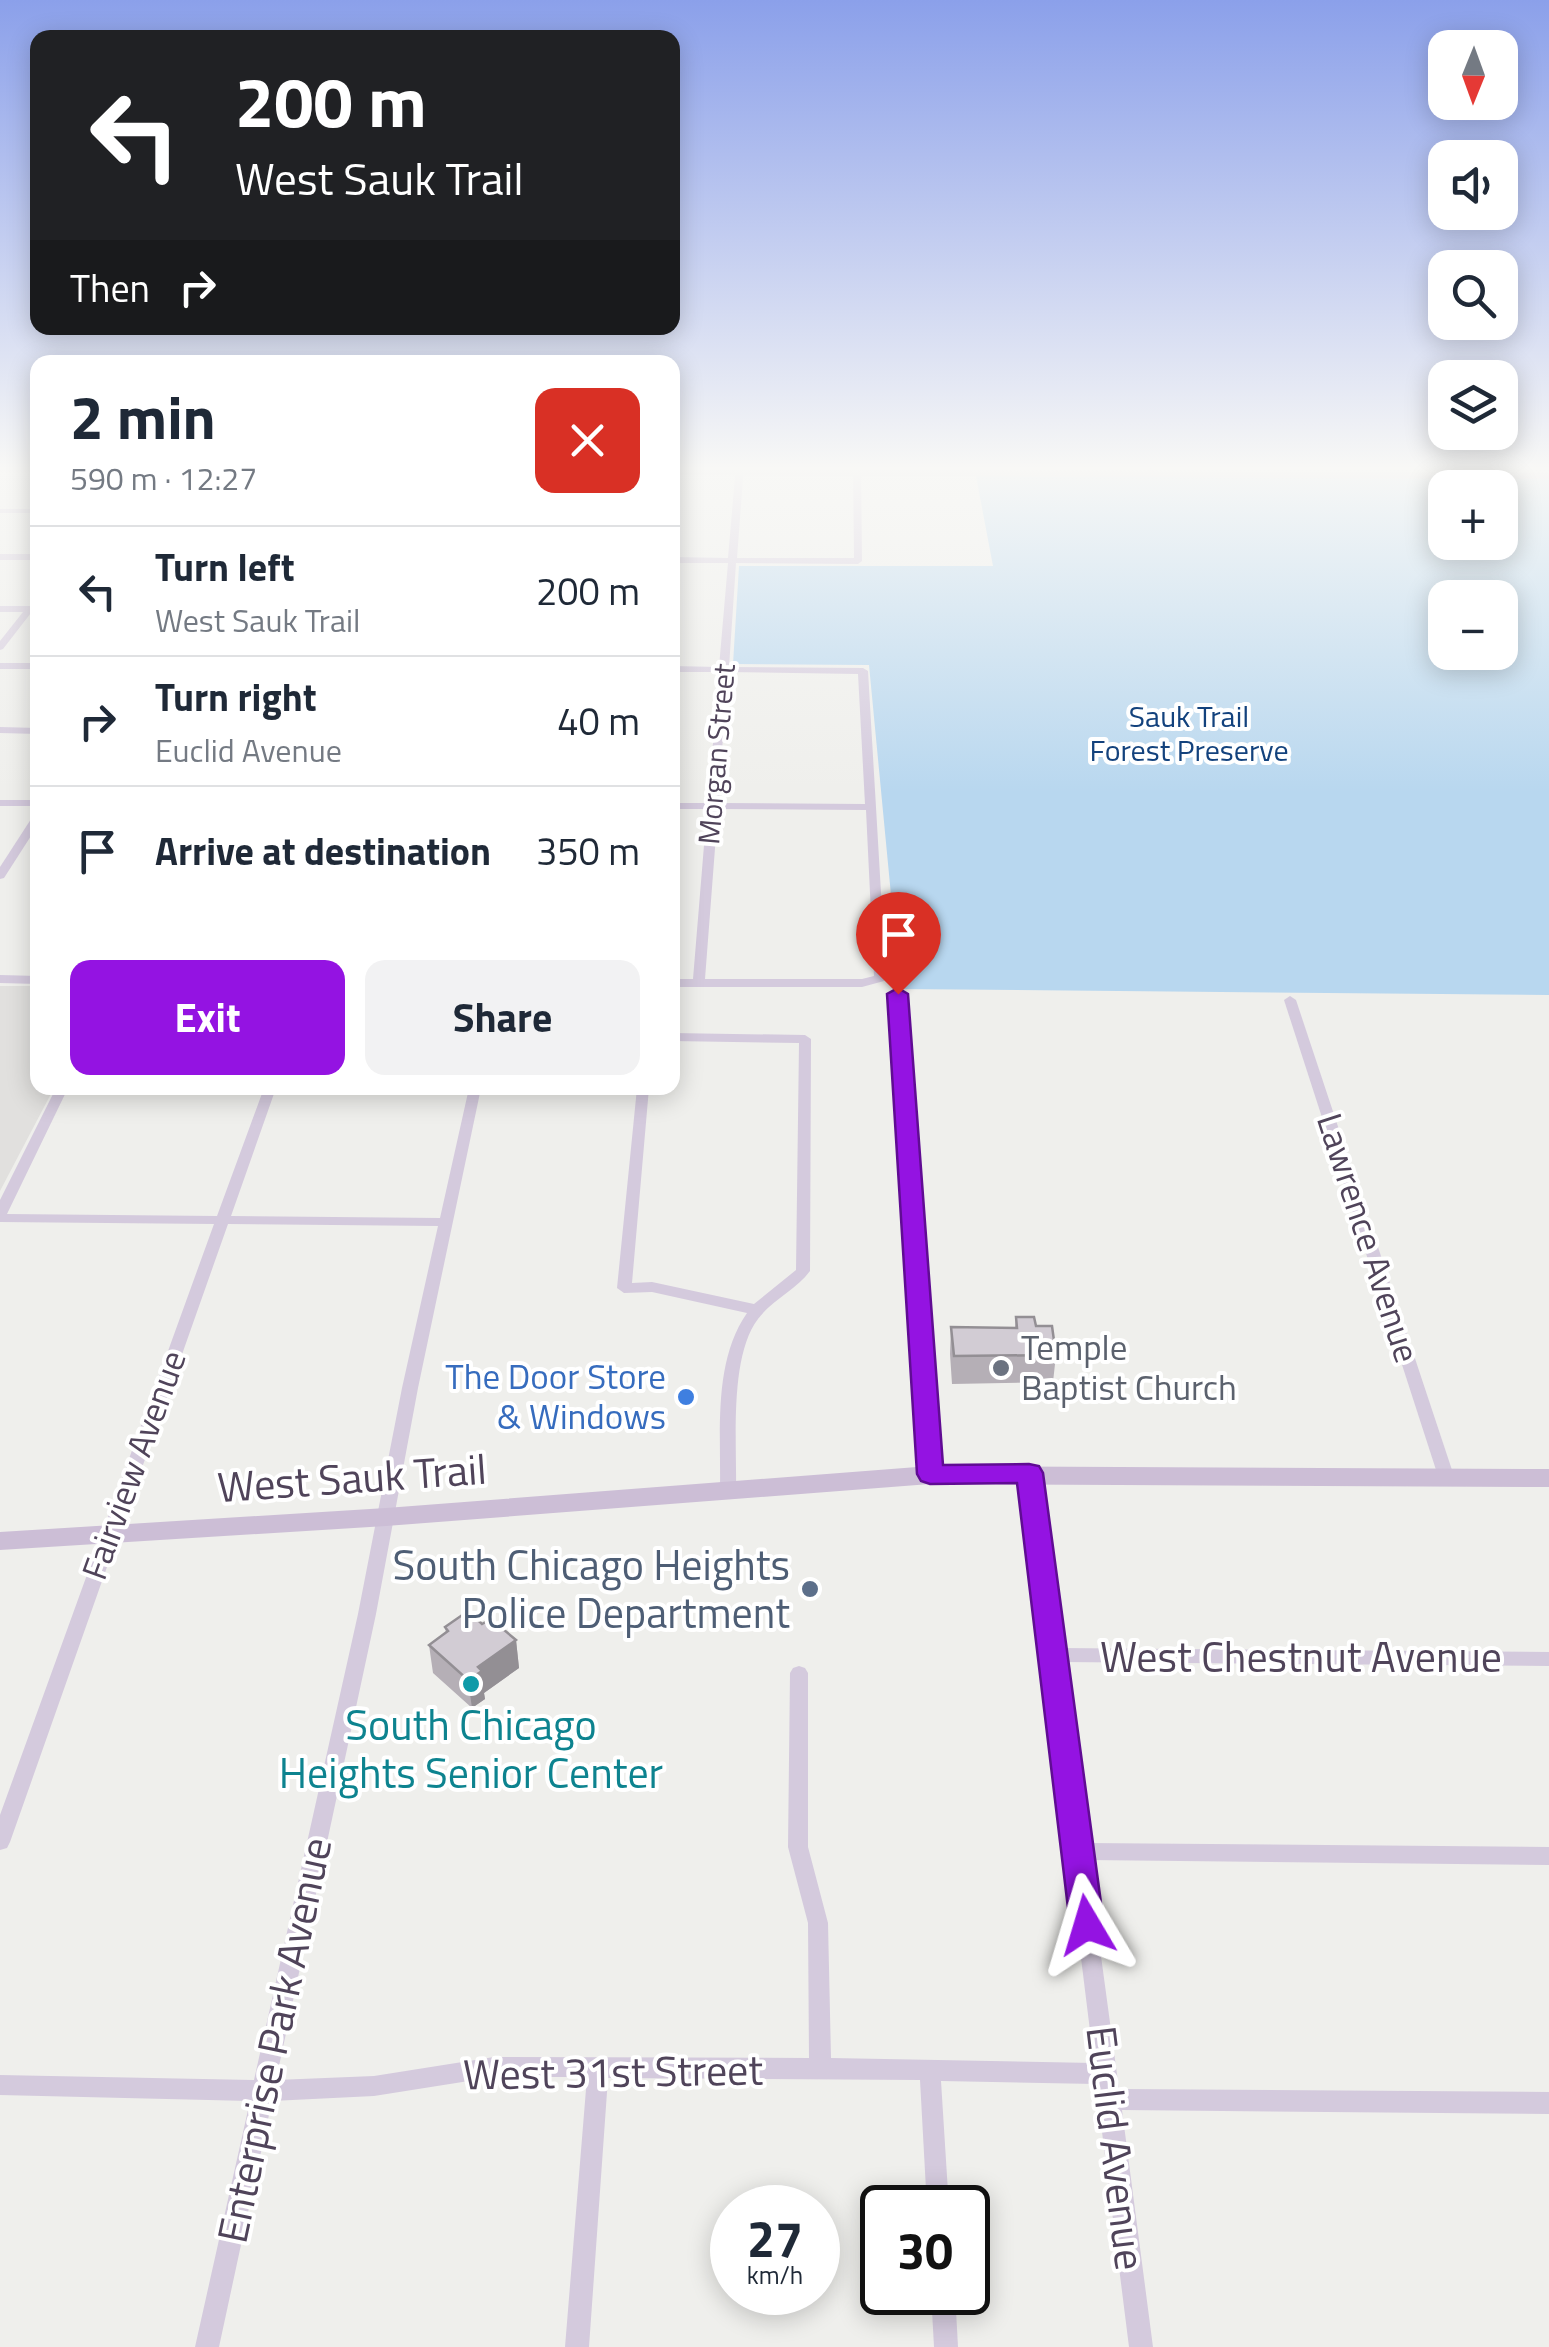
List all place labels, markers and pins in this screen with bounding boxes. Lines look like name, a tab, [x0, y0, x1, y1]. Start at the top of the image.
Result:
pin	[856, 892, 941, 995]
place label: Temple Baptist Church	[1021, 1320, 1237, 1414]
place label: The Door Store & Windows	[445, 1349, 666, 1443]
marker: Temple Baptist Church	[990, 1357, 1012, 1379]
marker: The Door Store & Windows	[675, 1386, 697, 1408]
place label: South Chicago Heights Police Department	[392, 1532, 790, 1644]
marker: South Chicago Heights Police Department	[799, 1578, 821, 1600]
marker: South Chicago Heights Senior Center	[460, 1673, 482, 1695]
place label: South Chicago Heights Senior Center	[279, 1692, 663, 1804]

